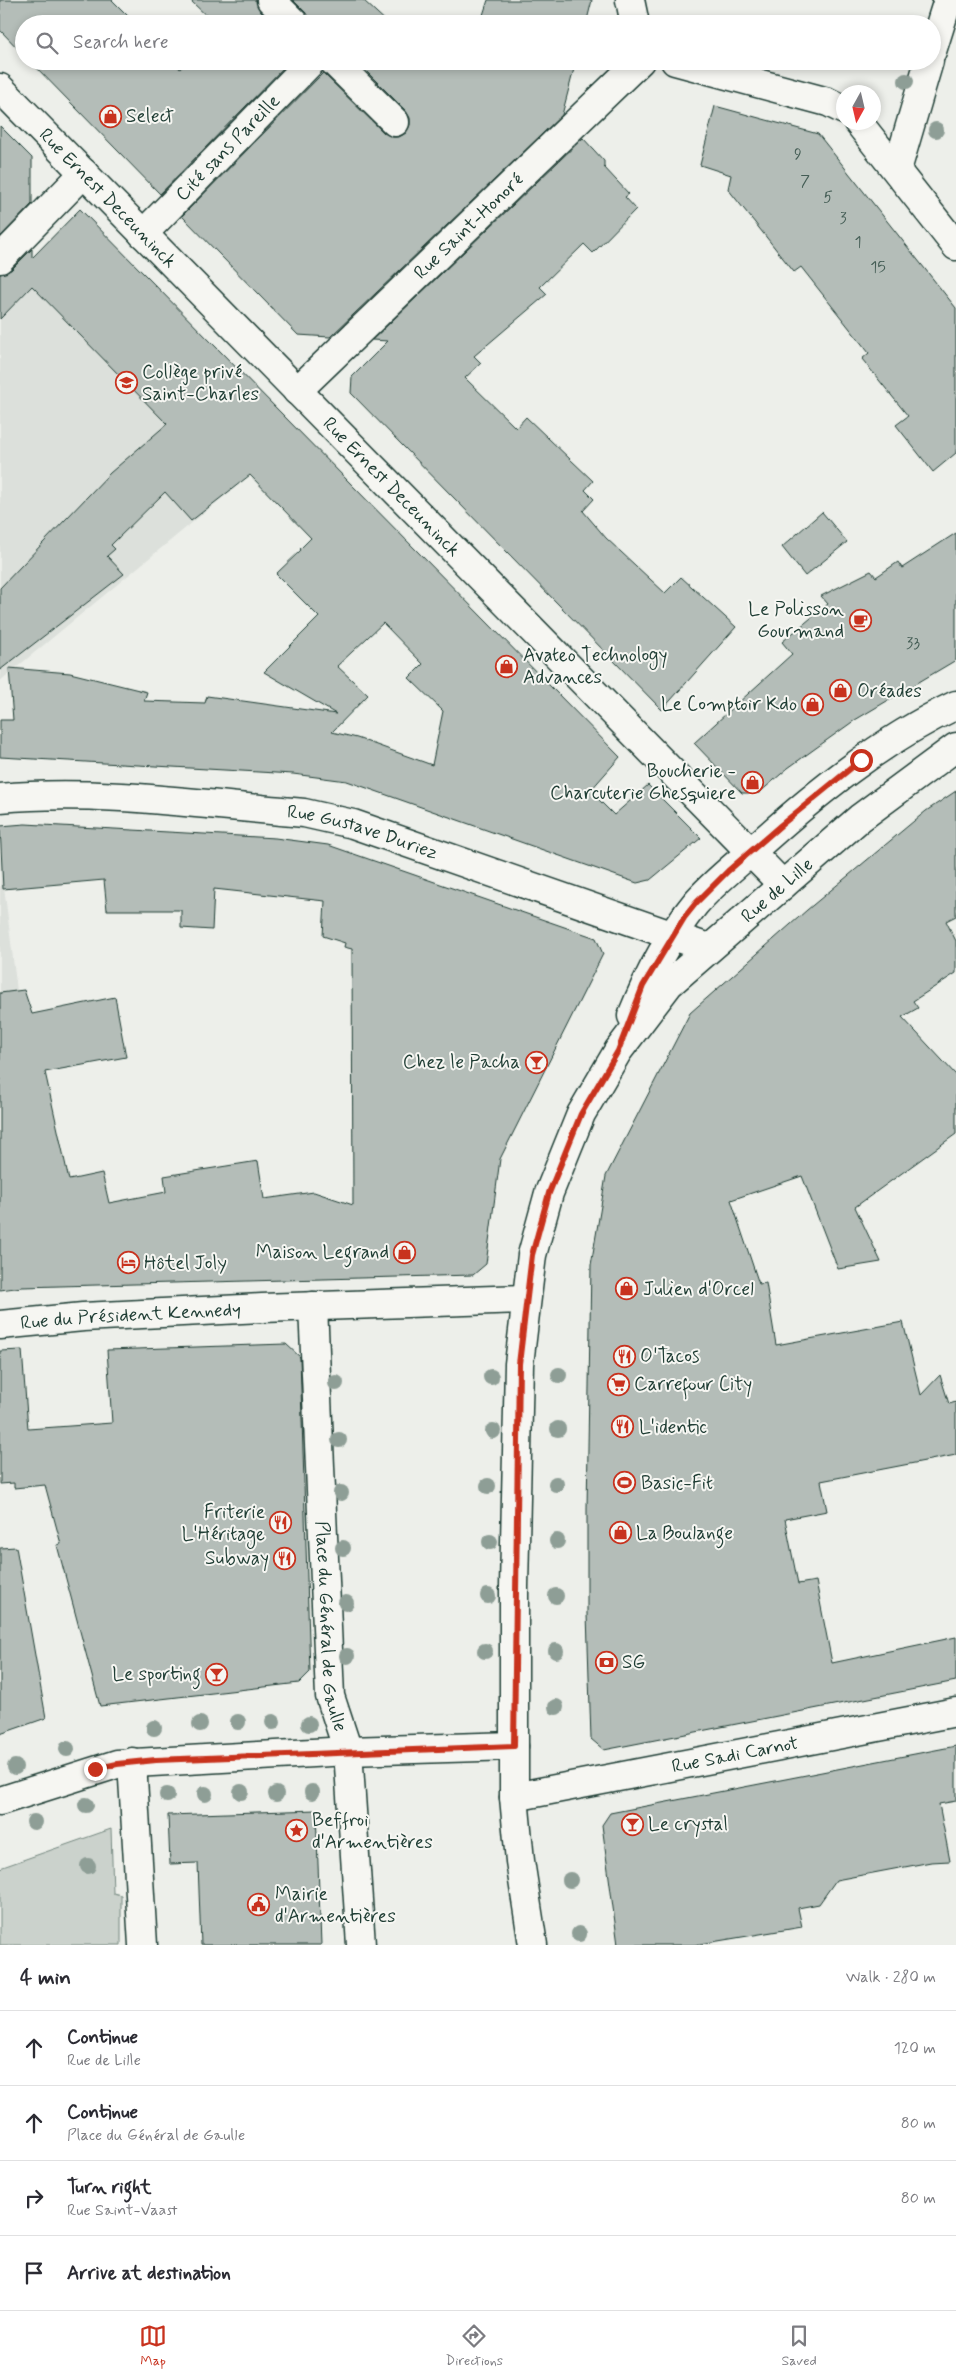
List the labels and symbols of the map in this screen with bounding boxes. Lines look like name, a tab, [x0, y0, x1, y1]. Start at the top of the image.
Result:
north arrow	[836, 85, 881, 130]
street label: Cité sans Pareille	[170, 89, 285, 206]
shop icon: Select	[98, 104, 122, 128]
place label: Select	[126, 104, 174, 129]
street label: Rue Ernest Deceuninck	[34, 122, 182, 273]
house number: 9	[794, 144, 802, 165]
street label: Rue Saint-Honoré	[408, 167, 529, 285]
house number: 7	[800, 171, 810, 192]
house number: 5	[823, 187, 833, 208]
house number: 3	[839, 208, 847, 229]
house number: 1	[854, 232, 862, 253]
house number: 15	[870, 257, 886, 278]
place label: Collège privé Saint-Charles	[142, 360, 259, 407]
school or university icon: Collège privé Saint-Charles	[114, 371, 138, 395]
street label: Rue Ernest Deceuninck	[317, 411, 466, 562]
place label: Le Polisson Gourmand	[748, 597, 844, 644]
cafe icon: Le Polisson Gourmand	[848, 608, 872, 632]
house number: 33	[906, 633, 920, 654]
place label: Avateo Technology Advances	[523, 643, 668, 690]
shop icon: Avateo Technology Advances	[495, 654, 519, 678]
shop icon: Oréades	[829, 679, 853, 703]
place label: Oréades	[857, 679, 922, 704]
place label: Le Comptoir Kdo	[661, 692, 797, 717]
shop icon: Le Comptoir Kdo	[801, 692, 825, 716]
route start	[850, 749, 873, 772]
place label: Boucherie - Charcuterie Ghesquiere	[550, 759, 736, 806]
shop icon: Boucherie - Charcuterie Ghesquiere	[740, 770, 764, 794]
street label: Rue Gustave Duriez	[286, 799, 441, 865]
street label: Rue de Lille	[736, 852, 818, 928]
place label: Chez le Pacha	[403, 1050, 520, 1075]
bar icon: Chez le Pacha	[524, 1050, 548, 1074]
place label: Maison Legrand	[256, 1240, 389, 1268]
shop icon: Maison Legrand	[393, 1240, 417, 1264]
hotel icon: Hôtel Joly	[116, 1251, 140, 1275]
place label: Hôtel Joly	[144, 1251, 227, 1276]
shop icon: Julien d'Orcel	[615, 1277, 639, 1301]
place label: Julien d'Orcel	[643, 1277, 754, 1302]
street label: Rue du Président Kennedy	[19, 1297, 242, 1335]
restaurant icon: O'Tacos	[612, 1344, 636, 1368]
place label: O'Tacos	[640, 1344, 700, 1369]
supermarket icon: Carrefour City	[606, 1372, 630, 1396]
place label: Carrefour City	[634, 1372, 752, 1400]
restaurant icon: L'identic	[611, 1415, 635, 1439]
place label: L'identic	[639, 1415, 707, 1440]
sports icon: Basic-Fit	[613, 1471, 637, 1495]
place label: Basic-Fit	[641, 1471, 713, 1496]
place label: Friterie L'Héritage	[182, 1500, 265, 1549]
restaurant icon: Friterie L'Héritage	[269, 1511, 293, 1535]
street label: Place du Général de Gaulle	[310, 1520, 353, 1735]
shop icon: La Boulange	[608, 1521, 632, 1545]
place label: La Boulange	[636, 1521, 733, 1549]
place label: Subway	[205, 1546, 269, 1572]
restaurant icon: Subway	[273, 1546, 297, 1570]
bank icon: SG	[594, 1650, 618, 1674]
place label: SG	[622, 1650, 645, 1675]
place label: Le sporting	[112, 1662, 201, 1690]
bar icon: Le sporting	[205, 1662, 229, 1686]
street label: Rue Sadi Carnot	[670, 1730, 800, 1779]
route end	[84, 1758, 107, 1781]
place label: Beffroi d'Armentières	[312, 1808, 433, 1855]
bar icon: Le crystal	[620, 1812, 644, 1836]
place label: Le crystal	[648, 1812, 728, 1838]
place icon: Beffroi d'Armentières	[284, 1819, 308, 1843]
place label: Mairie d'Armentières	[275, 1882, 396, 1929]
public building icon: Mairie d'Armentières	[247, 1893, 271, 1917]

